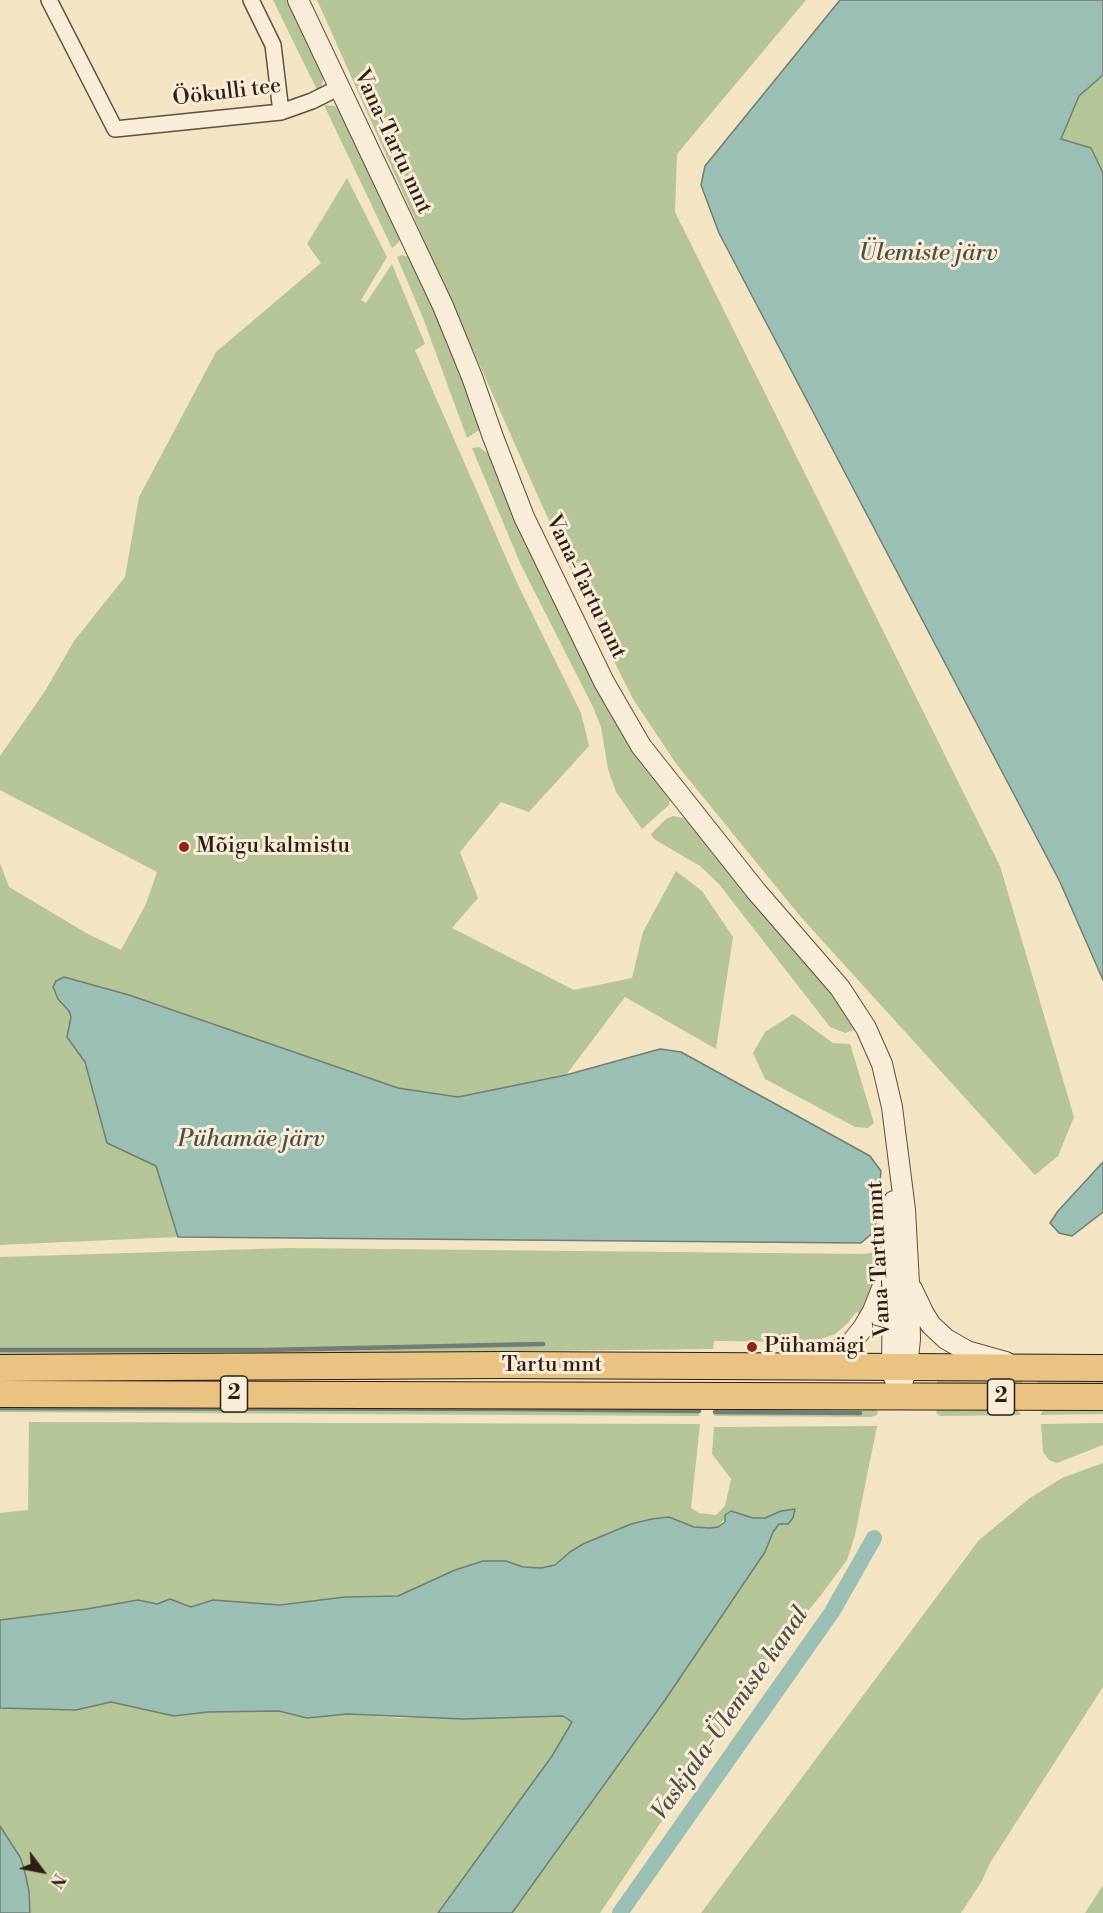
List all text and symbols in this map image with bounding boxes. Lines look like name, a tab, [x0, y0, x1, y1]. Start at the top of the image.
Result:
street label: Vana-Tartu mnt	[347, 65, 437, 219]
street label: Öökulli tee	[171, 73, 283, 113]
water label: Ülemiste järv	[859, 240, 997, 268]
street label: Vana-Tartu mnt	[539, 511, 631, 663]
place label: Mõigu kalmistu	[196, 834, 350, 860]
marker: Mõigu kalmistu	[177, 840, 191, 854]
water label: Pühamäe järv	[178, 1126, 324, 1154]
street label: Vana-Tartu mnt	[863, 1180, 897, 1338]
place label: Pühamägi	[764, 1334, 865, 1360]
marker: Pühamägi	[745, 1340, 759, 1354]
street label: Tartu mnt	[502, 1353, 602, 1379]
road number: 2	[220, 1376, 248, 1412]
road number: 2	[988, 1379, 1014, 1415]
water label: Vaskjala-Ülemiste kanal	[646, 1602, 816, 1826]
north arrow	[12, 1841, 72, 1901]
text: N	[45, 1870, 69, 1891]

